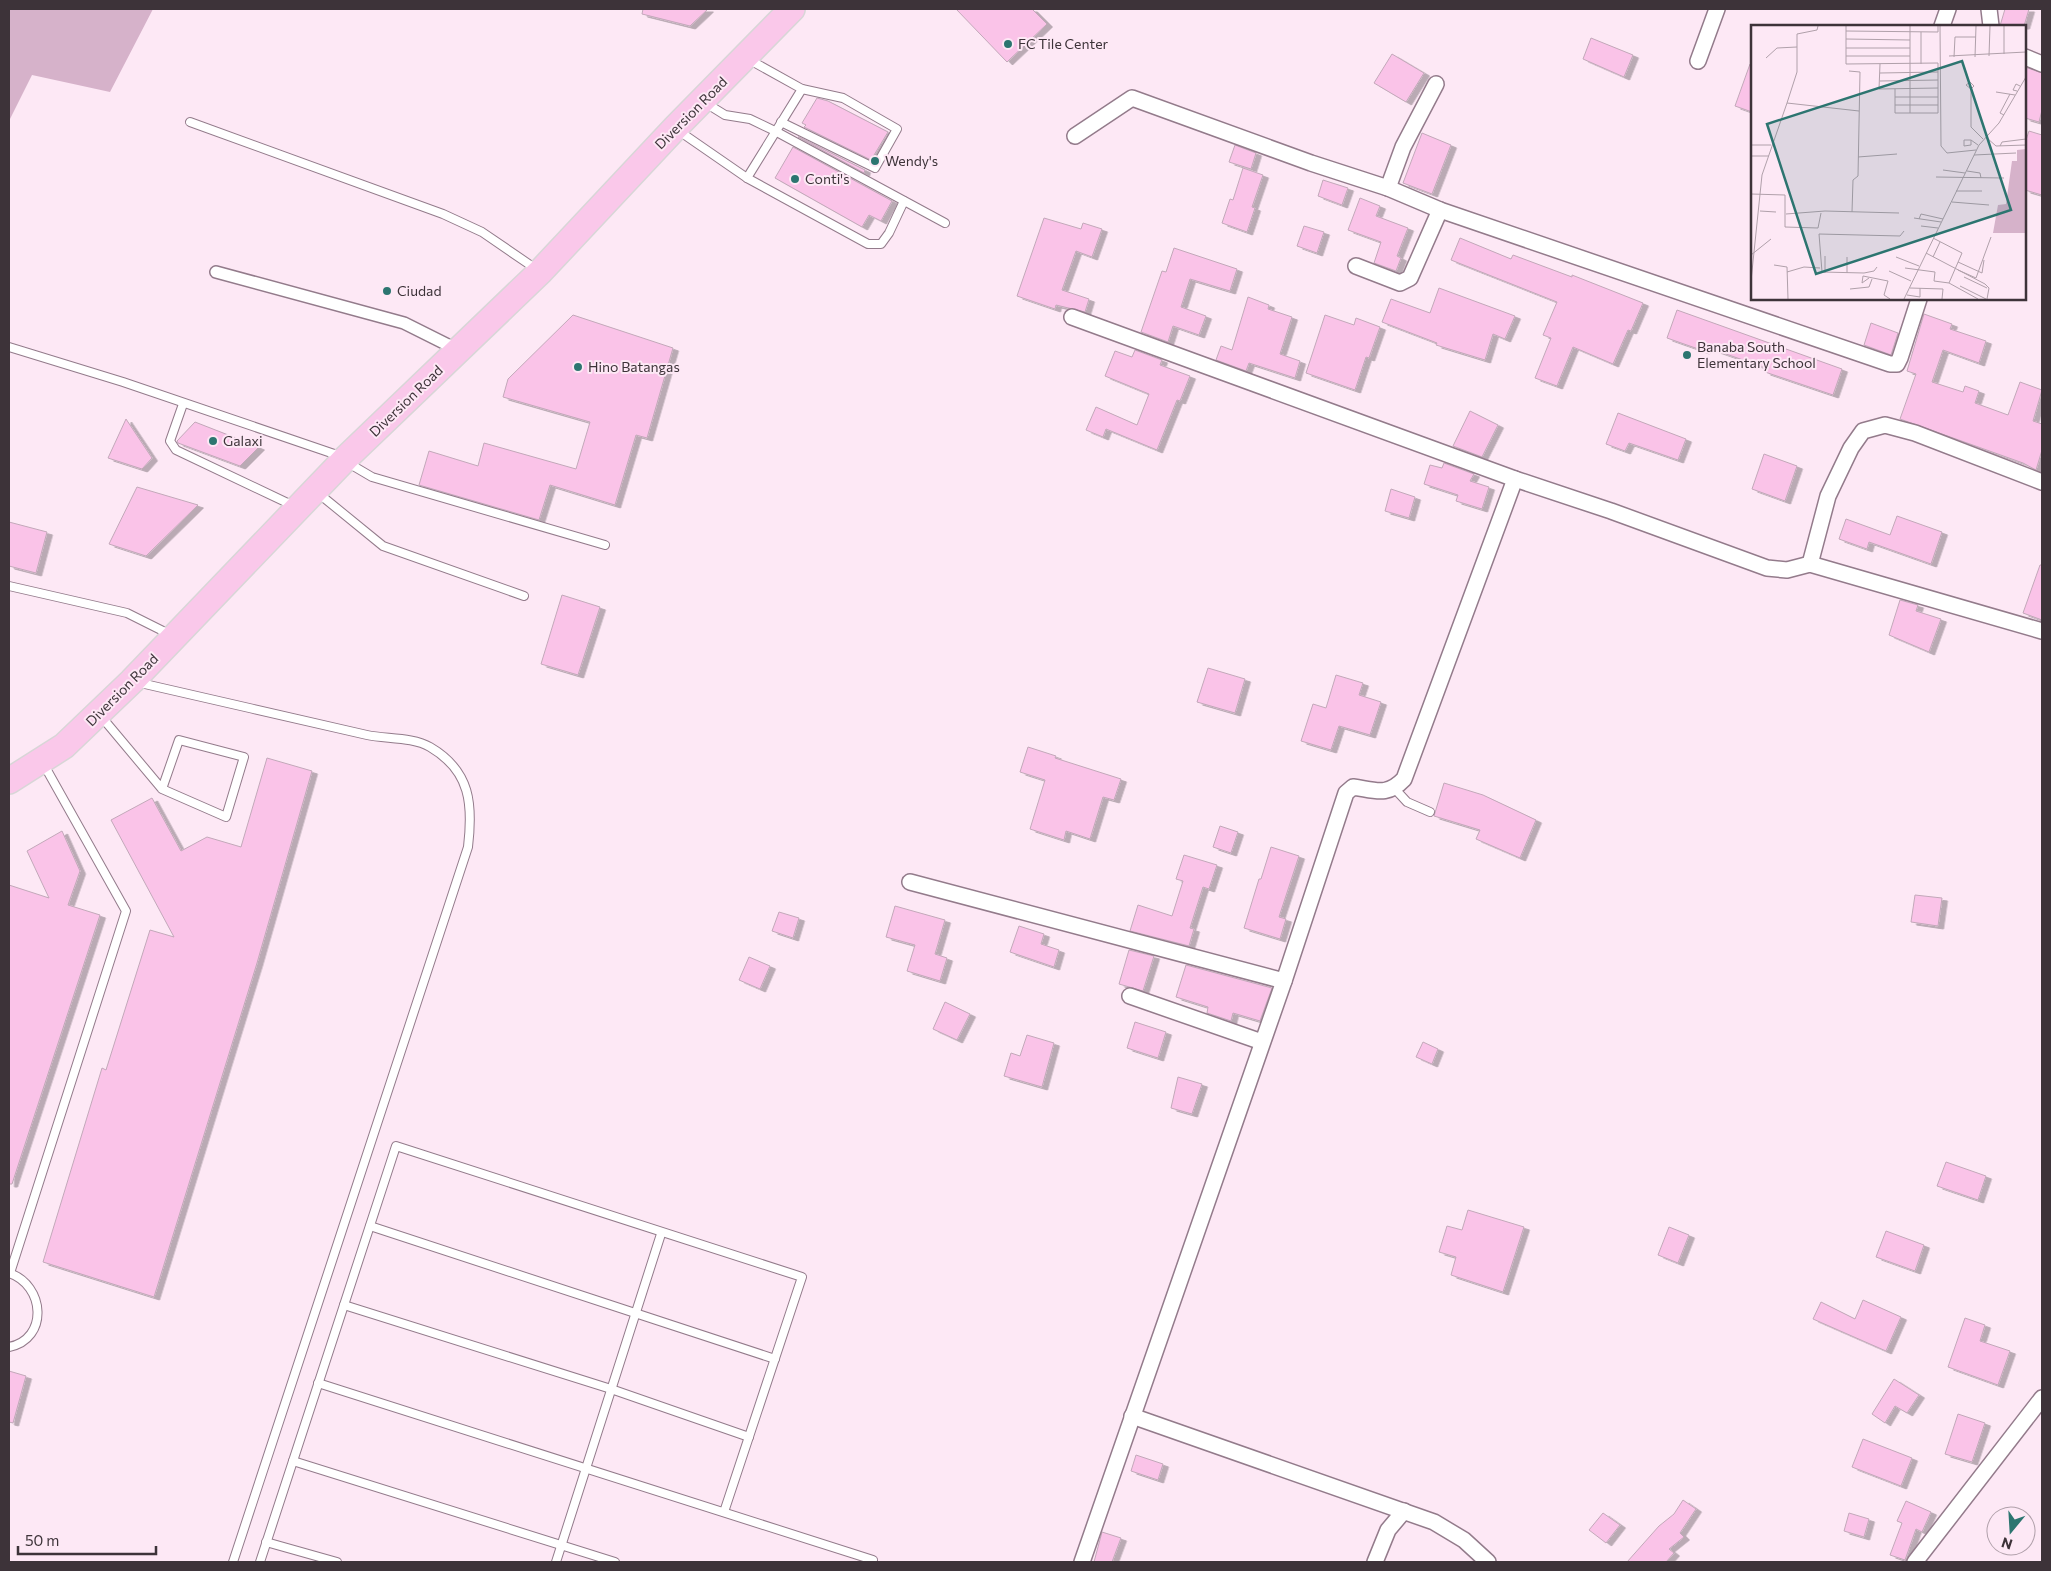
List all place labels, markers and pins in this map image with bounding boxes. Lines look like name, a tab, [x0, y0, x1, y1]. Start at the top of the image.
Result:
place label: FC Tile Center	[1018, 35, 1109, 52]
marker: FC Tile Center	[1002, 38, 1014, 50]
place label: Wendy's	[885, 152, 938, 169]
marker: Wendy's	[869, 155, 881, 167]
place label: Conti's	[805, 170, 850, 187]
marker: Conti's	[789, 173, 801, 185]
place label: Ciudad	[397, 282, 442, 299]
marker: Ciudad	[381, 285, 393, 297]
place label: Banaba South Elementary School	[1697, 338, 1816, 371]
marker: Banaba South Elementary School	[1681, 349, 1693, 361]
place label: Hino Batangas	[588, 358, 680, 375]
marker: Hino Batangas	[572, 361, 584, 373]
place label: Galaxi	[223, 432, 263, 449]
marker: Galaxi	[207, 435, 219, 447]

